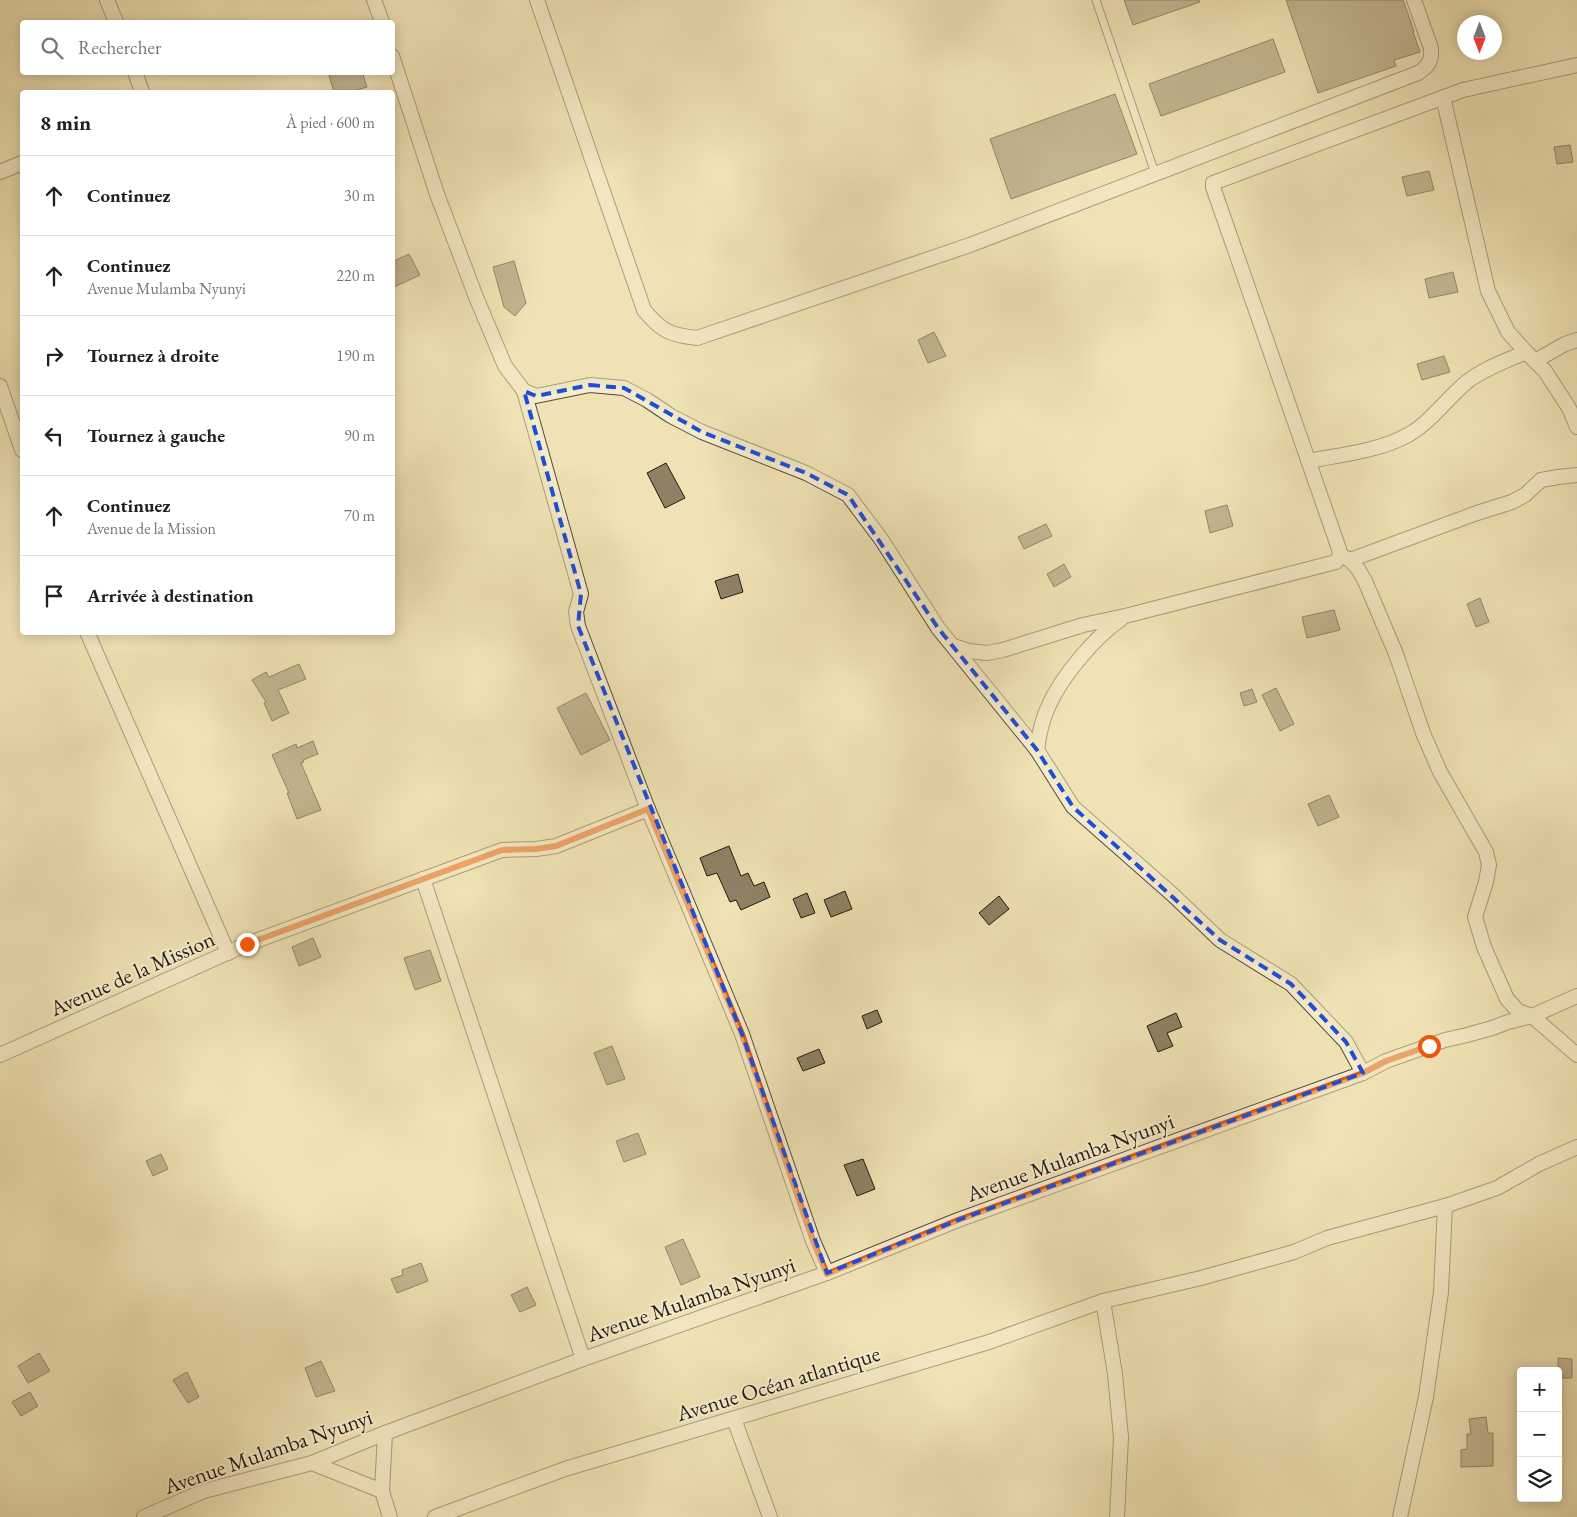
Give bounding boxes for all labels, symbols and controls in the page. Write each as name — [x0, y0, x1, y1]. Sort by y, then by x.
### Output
north arrow — [1457, 15, 1502, 60]
search box — [20, 20, 395, 75]
icon: search — [38, 34, 66, 62]
text: Rechercher — [78, 35, 161, 60]
text: 8 min — [40, 109, 91, 136]
text: À pied · 600 m — [286, 112, 375, 133]
icon: ahead — [40, 182, 68, 210]
text: Continuez — [87, 183, 171, 208]
text: 30 m — [344, 185, 375, 206]
text: Continuez — [87, 253, 171, 278]
icon: ahead — [40, 262, 68, 290]
text: 220 m — [336, 265, 375, 286]
text: Avenue Mulamba Nyunyi — [87, 278, 246, 299]
icon: right — [40, 342, 68, 370]
text: Tournez à droite — [87, 343, 219, 368]
text: 190 m — [336, 345, 375, 366]
icon: left — [40, 422, 68, 450]
text: Tournez à gauche — [87, 423, 225, 448]
text: 90 m — [344, 425, 375, 446]
text: Continuez — [87, 493, 171, 518]
icon: ahead — [40, 502, 68, 530]
text: 70 m — [344, 505, 375, 526]
text: Avenue de la Mission — [87, 518, 216, 539]
icon: arrive — [40, 582, 68, 610]
text: Arrivée à destination — [87, 583, 254, 608]
street label: Avenue de la Mission — [44, 924, 219, 1023]
route end — [236, 933, 259, 956]
route start — [1418, 1035, 1441, 1058]
street label: Avenue Mulamba Nyunyi — [962, 1106, 1178, 1209]
street label: Avenue Mulamba Nyunyi — [582, 1250, 799, 1349]
street label: Avenue Océan atlantique — [672, 1339, 884, 1429]
map controls — [1517, 1367, 1562, 1502]
button: + — [1517, 1367, 1562, 1412]
street label: Avenue Mulamba Nyunyi — [159, 1402, 376, 1501]
button: − — [1517, 1412, 1562, 1457]
button: layers — [1517, 1457, 1562, 1502]

